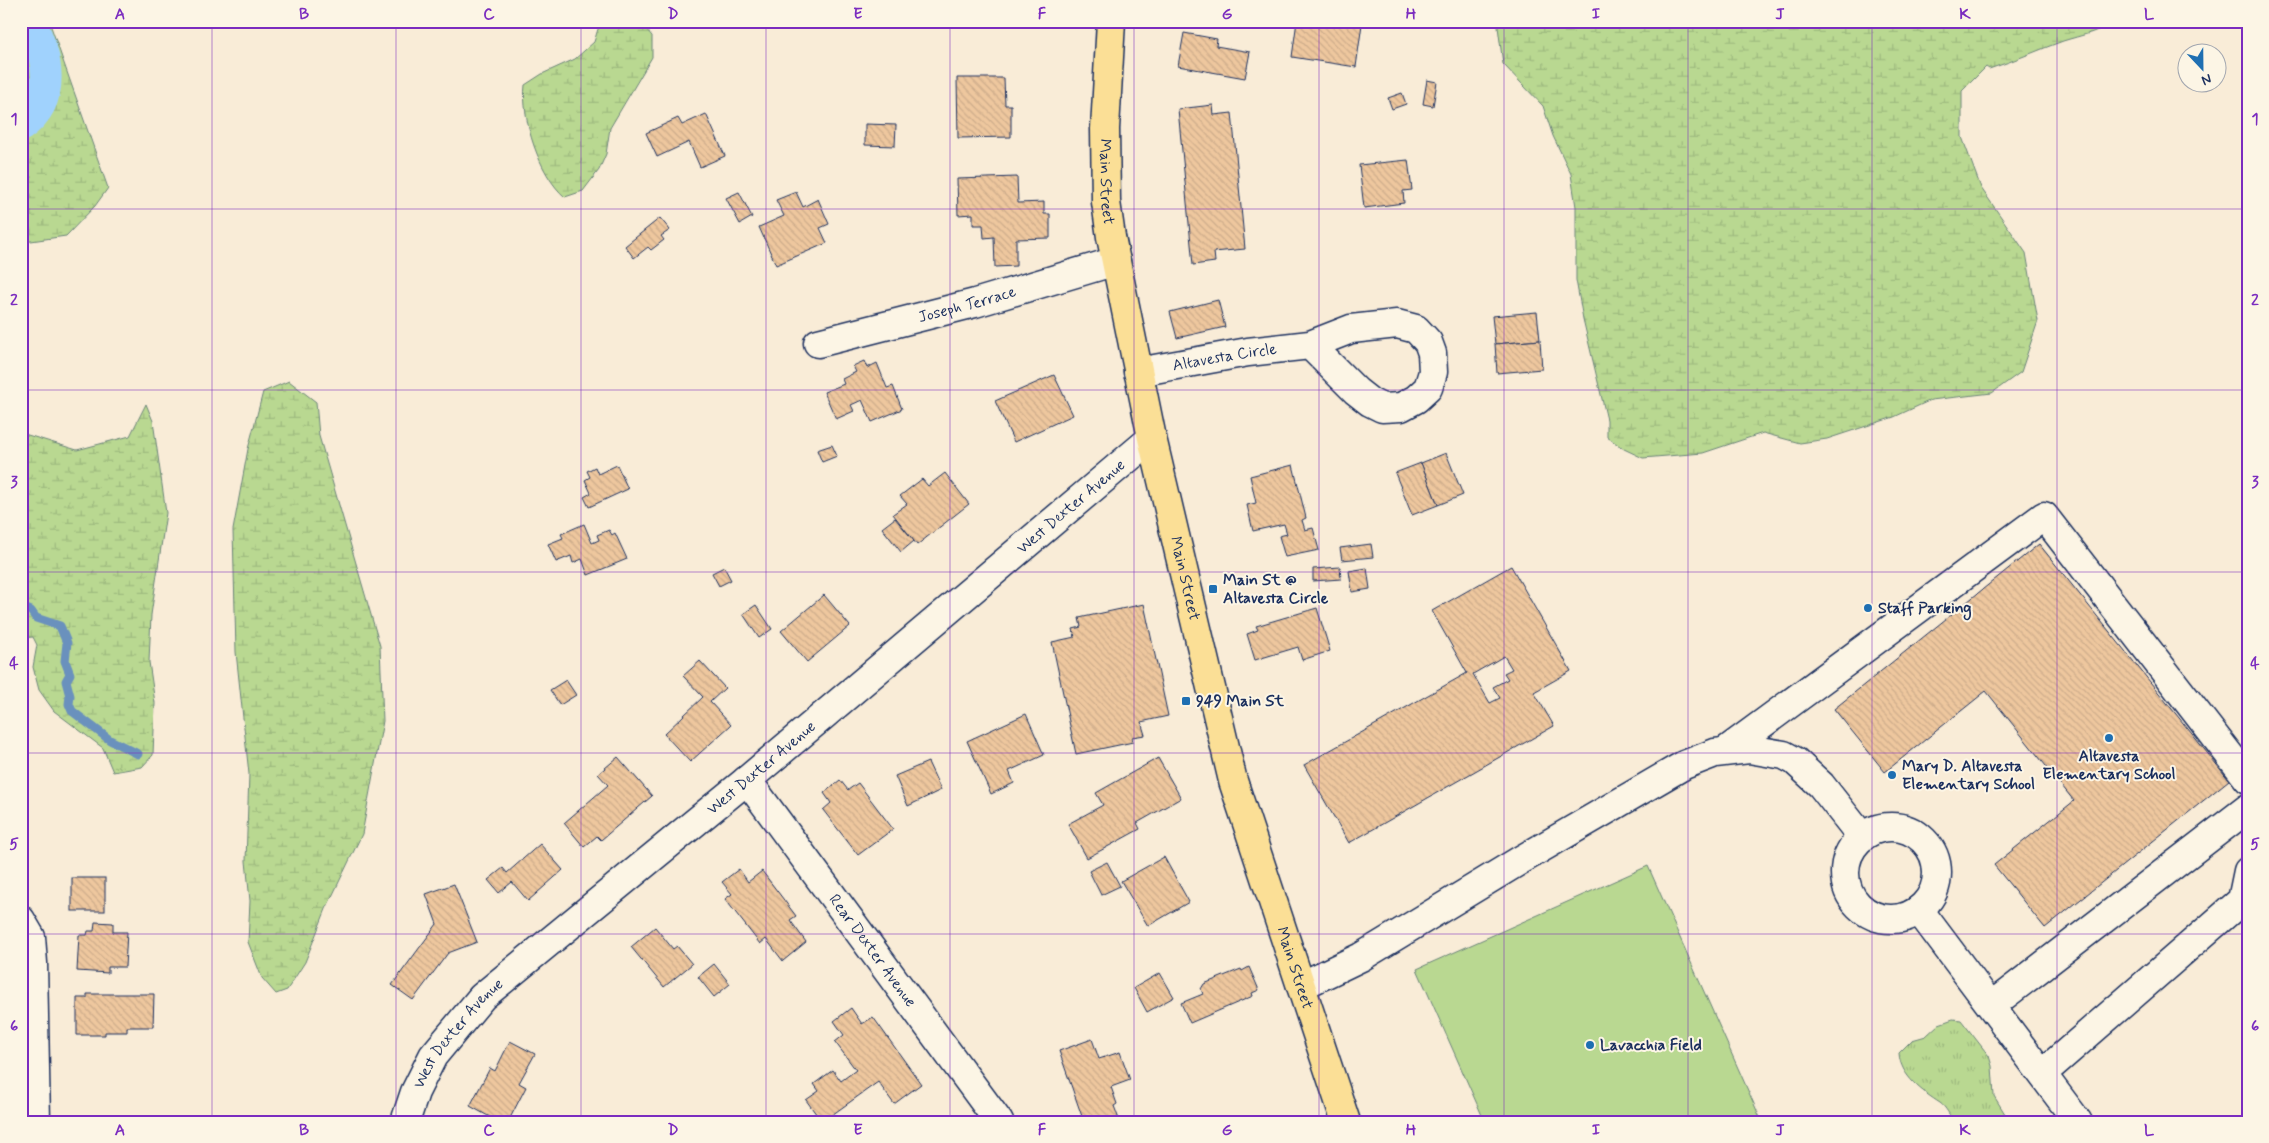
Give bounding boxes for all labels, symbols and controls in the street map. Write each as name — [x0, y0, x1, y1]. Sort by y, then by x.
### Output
text: A — [115, 4, 125, 25]
text: B — [299, 4, 309, 25]
text: C — [483, 4, 495, 25]
text: D — [667, 4, 679, 25]
text: E — [853, 4, 863, 25]
text: F — [1038, 4, 1047, 25]
text: G — [1222, 4, 1233, 25]
text: H — [1406, 4, 1417, 25]
text: I — [1592, 4, 1601, 25]
text: J — [1775, 4, 1785, 25]
text: K — [1959, 4, 1971, 25]
text: L — [2144, 4, 2155, 25]
north arrow — [2176, 42, 2226, 92]
text: N — [2199, 69, 2214, 89]
text: 1 — [10, 109, 18, 130]
text: 1 — [2251, 109, 2259, 130]
street label: Main Street — [1095, 139, 1120, 227]
street label: Joseph Terrace — [916, 281, 1019, 328]
text: 2 — [10, 290, 18, 311]
text: 2 — [2251, 290, 2259, 311]
street label: Altavesta Circle — [1171, 338, 1278, 376]
street label: West Dexter Avenue — [1012, 455, 1130, 558]
text: 3 — [10, 472, 18, 493]
text: 3 — [2251, 472, 2259, 493]
street label: Main Street — [1165, 534, 1205, 623]
place label: Main St @ Altavesta Circle — [1223, 570, 1329, 609]
marker: Main St @ Altavesta Circle — [1207, 583, 1219, 595]
place label: Staff Parking — [1878, 598, 1972, 621]
marker: Staff Parking — [1862, 602, 1874, 614]
text: 4 — [9, 653, 19, 674]
text: 4 — [2250, 653, 2260, 674]
place label: 949 Main St — [1196, 691, 1285, 712]
marker: 949 Main St — [1180, 695, 1192, 707]
street label: West Dexter Avenue — [702, 716, 820, 819]
marker: Altavesta Elementary School — [2103, 732, 2115, 744]
place label: Altavesta Elementary School — [2043, 746, 2176, 785]
place label: Mary D. Altavesta Elementary School — [1902, 756, 2035, 795]
marker: Mary D. Altavesta Elementary School — [1886, 769, 1898, 781]
text: 5 — [9, 834, 19, 855]
text: 5 — [2250, 834, 2260, 855]
street label: Rear Dexter Avenue — [824, 890, 921, 1011]
street label: Main Street — [1271, 924, 1319, 1012]
street label: West Dexter Avenue — [408, 973, 508, 1092]
text: 6 — [10, 1016, 18, 1037]
text: 6 — [2251, 1016, 2259, 1037]
place label: Lavacchia Field — [1600, 1035, 1702, 1056]
marker: Lavacchia Field — [1584, 1039, 1596, 1051]
text: A — [115, 1120, 125, 1141]
text: B — [299, 1120, 309, 1141]
text: C — [483, 1120, 495, 1141]
text: D — [667, 1120, 679, 1141]
text: E — [853, 1120, 863, 1141]
text: F — [1038, 1120, 1047, 1141]
text: G — [1222, 1120, 1233, 1141]
text: H — [1406, 1120, 1417, 1141]
text: I — [1592, 1120, 1601, 1141]
text: J — [1775, 1120, 1785, 1141]
text: K — [1959, 1120, 1971, 1141]
text: L — [2144, 1120, 2155, 1141]

